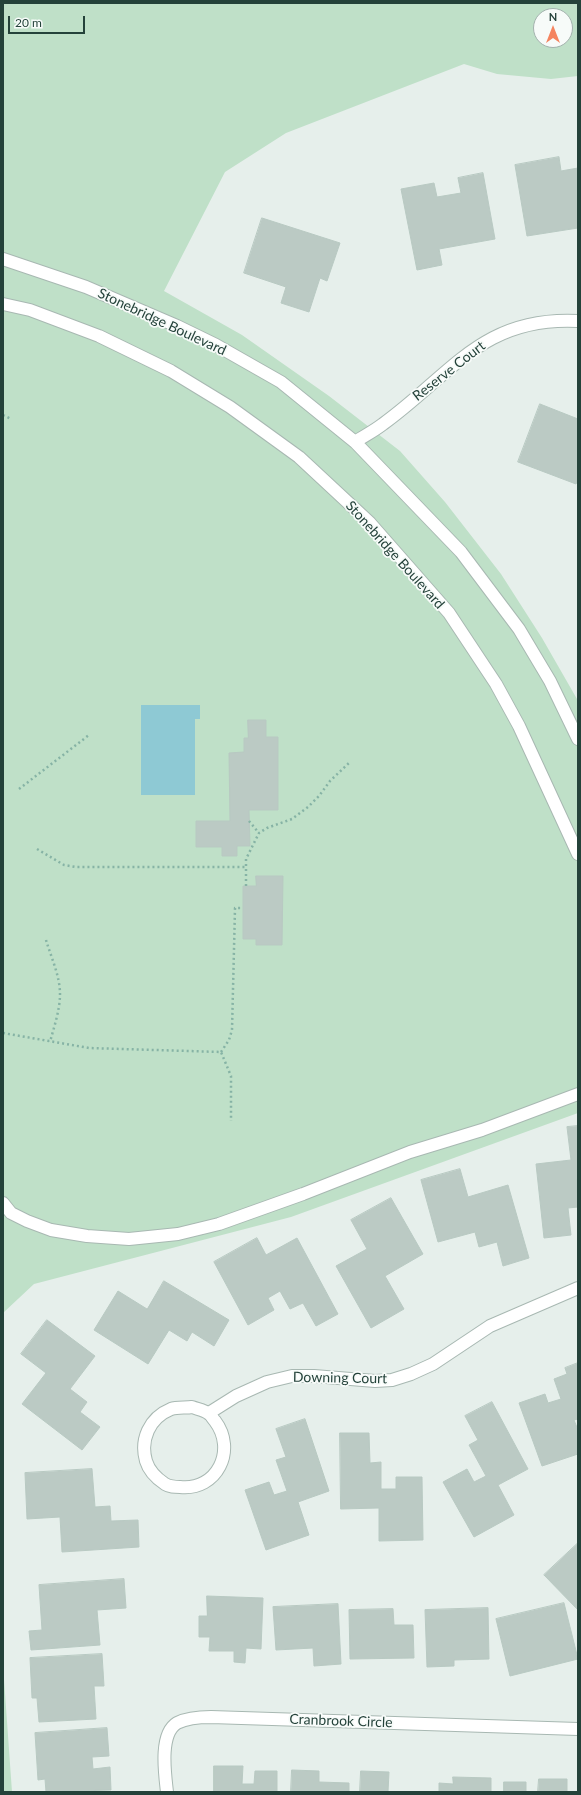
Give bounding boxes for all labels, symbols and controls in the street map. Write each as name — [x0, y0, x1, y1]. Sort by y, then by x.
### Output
scale bar — [10, 8, 87, 34]
north arrow — [533, 8, 573, 48]
text: N — [549, 10, 557, 23]
text: 20 m — [15, 15, 42, 30]
street label: Stonebridge Boulevard — [95, 285, 229, 359]
street label: Reserve Court — [409, 337, 489, 405]
street label: Stonebridge Boulevard — [342, 498, 448, 612]
street label: Downing Court — [293, 1369, 387, 1387]
street label: Cranbrook Circle — [289, 1711, 393, 1731]

